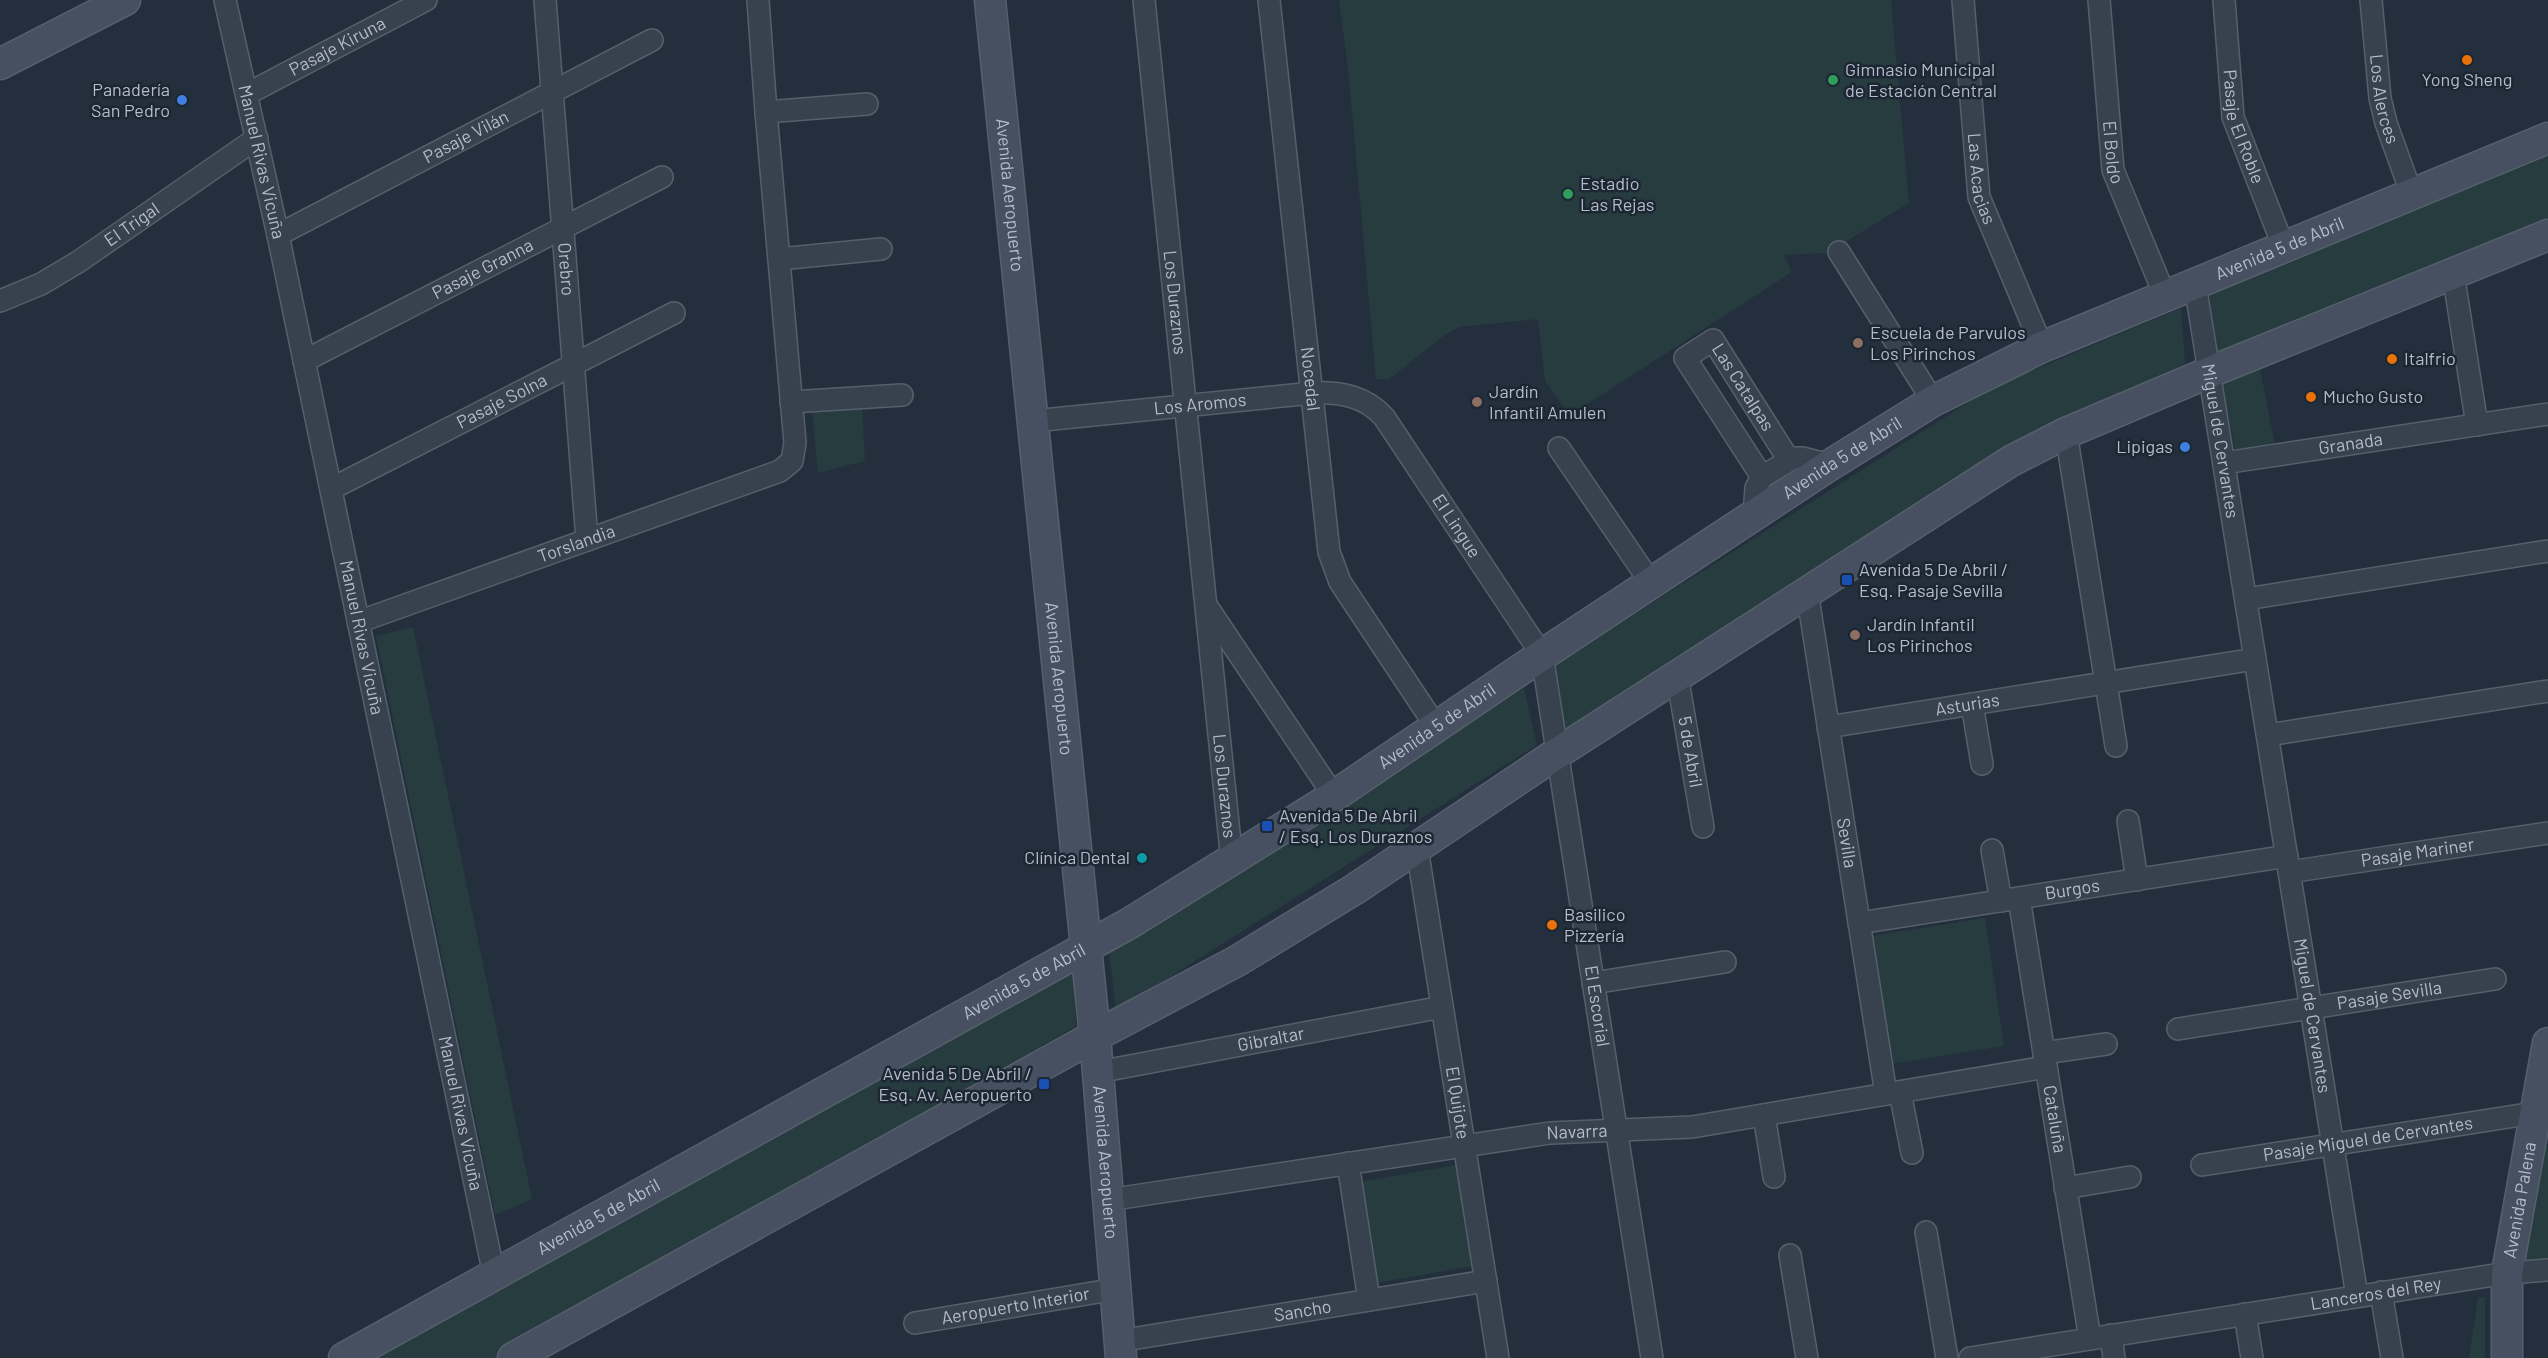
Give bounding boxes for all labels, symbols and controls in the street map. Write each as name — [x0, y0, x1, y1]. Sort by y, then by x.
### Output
street label: Pasaje Kiruna — [285, 11, 389, 80]
street label: Los Alerces — [2366, 53, 2405, 146]
marker: Yong Sheng — [2460, 53, 2474, 67]
place label: Gimnasio Municipal de Estación Central — [1845, 58, 1997, 101]
place label: Yong Sheng — [2422, 68, 2512, 90]
street label: Pasaje El Roble — [2219, 69, 2270, 187]
marker: Gimnasio Municipal de Estación Central — [1826, 73, 1840, 87]
place label: Panadería San Pedro — [91, 78, 170, 121]
street label: Manuel Rivas Vicuña — [234, 83, 291, 241]
marker: Panadería San Pedro — [175, 93, 189, 107]
street label: Pasaje Vilán — [419, 105, 512, 167]
street label: Avenida Aeropuerto — [992, 117, 1029, 273]
street label: El Boldo — [2099, 120, 2130, 187]
street label: Las Acacias — [1964, 132, 2001, 227]
place label: Estadio Las Rejas — [1580, 172, 1655, 215]
marker: Estadio Las Rejas — [1561, 187, 1575, 201]
street label: El Trigal — [100, 197, 163, 251]
street label: Avenida 5 de Abril — [2212, 212, 2347, 284]
street label: Pasaje Granna — [428, 233, 537, 303]
street label: Orebro — [554, 242, 580, 297]
street label: Los Duraznos — [1160, 249, 1192, 356]
place label: Escuela de Parvulos Los Pirinchos — [1870, 321, 2026, 364]
marker: Escuela de Parvulos Los Pirinchos — [1851, 336, 1865, 350]
street label: Las Catalpas — [1708, 339, 1780, 435]
street label: Nocedal — [1297, 346, 1326, 412]
place label: Italfrio — [2404, 347, 2456, 369]
marker: Italfrio — [2385, 352, 2399, 366]
street label: Miguel de Cervantes — [2198, 362, 2244, 520]
street label: Pasaje Solna — [452, 368, 550, 433]
place label: Jardín Infantil Amulen — [1489, 380, 1606, 423]
place label: Mucho Gusto — [2323, 385, 2423, 407]
street label: Los Aromos — [1153, 388, 1247, 419]
marker: Mucho Gusto — [2304, 390, 2318, 404]
marker: Jardín Infantil Amulen — [1470, 395, 1484, 409]
street label: Avenida 5 de Abril — [1778, 411, 1905, 503]
street label: Granada — [2317, 427, 2384, 459]
place label: Lipigas — [2116, 435, 2173, 457]
marker: Lipigas — [2178, 440, 2192, 454]
street label: El Lingue — [1428, 489, 1486, 562]
street label: Torslandia — [534, 519, 618, 567]
street label: Manuel Rivas Vicuña — [336, 558, 389, 717]
place label: Avenida 5 De Abril / Esq. Pasaje Sevilla — [1859, 558, 2008, 601]
marker: Avenida 5 De Abril / Esq. Pasaje Sevilla — [1840, 573, 1854, 587]
street label: Avenida Aeropuerto — [1041, 601, 1078, 756]
place label: Jardín Infantil Los Pirinchos — [1867, 613, 1975, 656]
marker: Jardín Infantil Los Pirinchos — [1848, 628, 1862, 642]
street label: Avenida 5 de Abril — [1373, 678, 1499, 773]
street label: Asturias — [1933, 688, 2001, 720]
street label: 5 de Abril — [1674, 714, 1708, 789]
street label: Los Duraznos — [1209, 733, 1241, 839]
place label: Avenida 5 De Abril / Esq. Los Duraznos — [1279, 804, 1432, 847]
street label: Sevilla — [1833, 816, 1862, 869]
marker: Avenida 5 De Abril / Esq. Los Duraznos — [1260, 819, 1274, 833]
street label: Pasaje Mariner — [2359, 832, 2476, 871]
place label: Clínica Dental — [1024, 846, 1130, 868]
marker: Clínica Dental — [1135, 851, 1149, 865]
street label: Burgos — [2043, 873, 2101, 904]
place label: Basilico Pizzería — [1564, 903, 1625, 946]
marker: Basilico Pizzería — [1545, 918, 1559, 932]
street label: Miguel de Cervantes — [2290, 937, 2336, 1095]
street label: Avenida 5 de Abril — [958, 938, 1089, 1024]
street label: El Escorial — [1581, 964, 1615, 1048]
street label: Pasaje Sevilla — [2335, 976, 2443, 1014]
street label: Gibraltar — [1235, 1021, 1306, 1055]
street label: Manuel Rivas Vicuña — [435, 1034, 488, 1192]
place label: Avenida 5 De Abril / Esq. Av. Aeropuerto — [878, 1062, 1032, 1105]
street label: El Quijote — [1442, 1065, 1475, 1141]
marker: Avenida 5 De Abril / Esq. Av. Aeropuerto — [1037, 1077, 1051, 1091]
street label: Cataluña — [2039, 1083, 2072, 1155]
street label: Avenida Aeropuerto — [1089, 1085, 1123, 1240]
street label: Pasaje Miguel de Cervantes — [2262, 1111, 2474, 1165]
street label: Navarra — [1546, 1119, 1608, 1143]
street label: Avenida Palena — [2498, 1140, 2540, 1260]
street label: Avenida 5 de Abril — [533, 1173, 663, 1259]
street label: Lanceros del Rey — [2309, 1272, 2443, 1314]
street label: Aeropuerto Interior — [940, 1282, 1092, 1328]
street label: Sancho — [1272, 1294, 1333, 1326]

